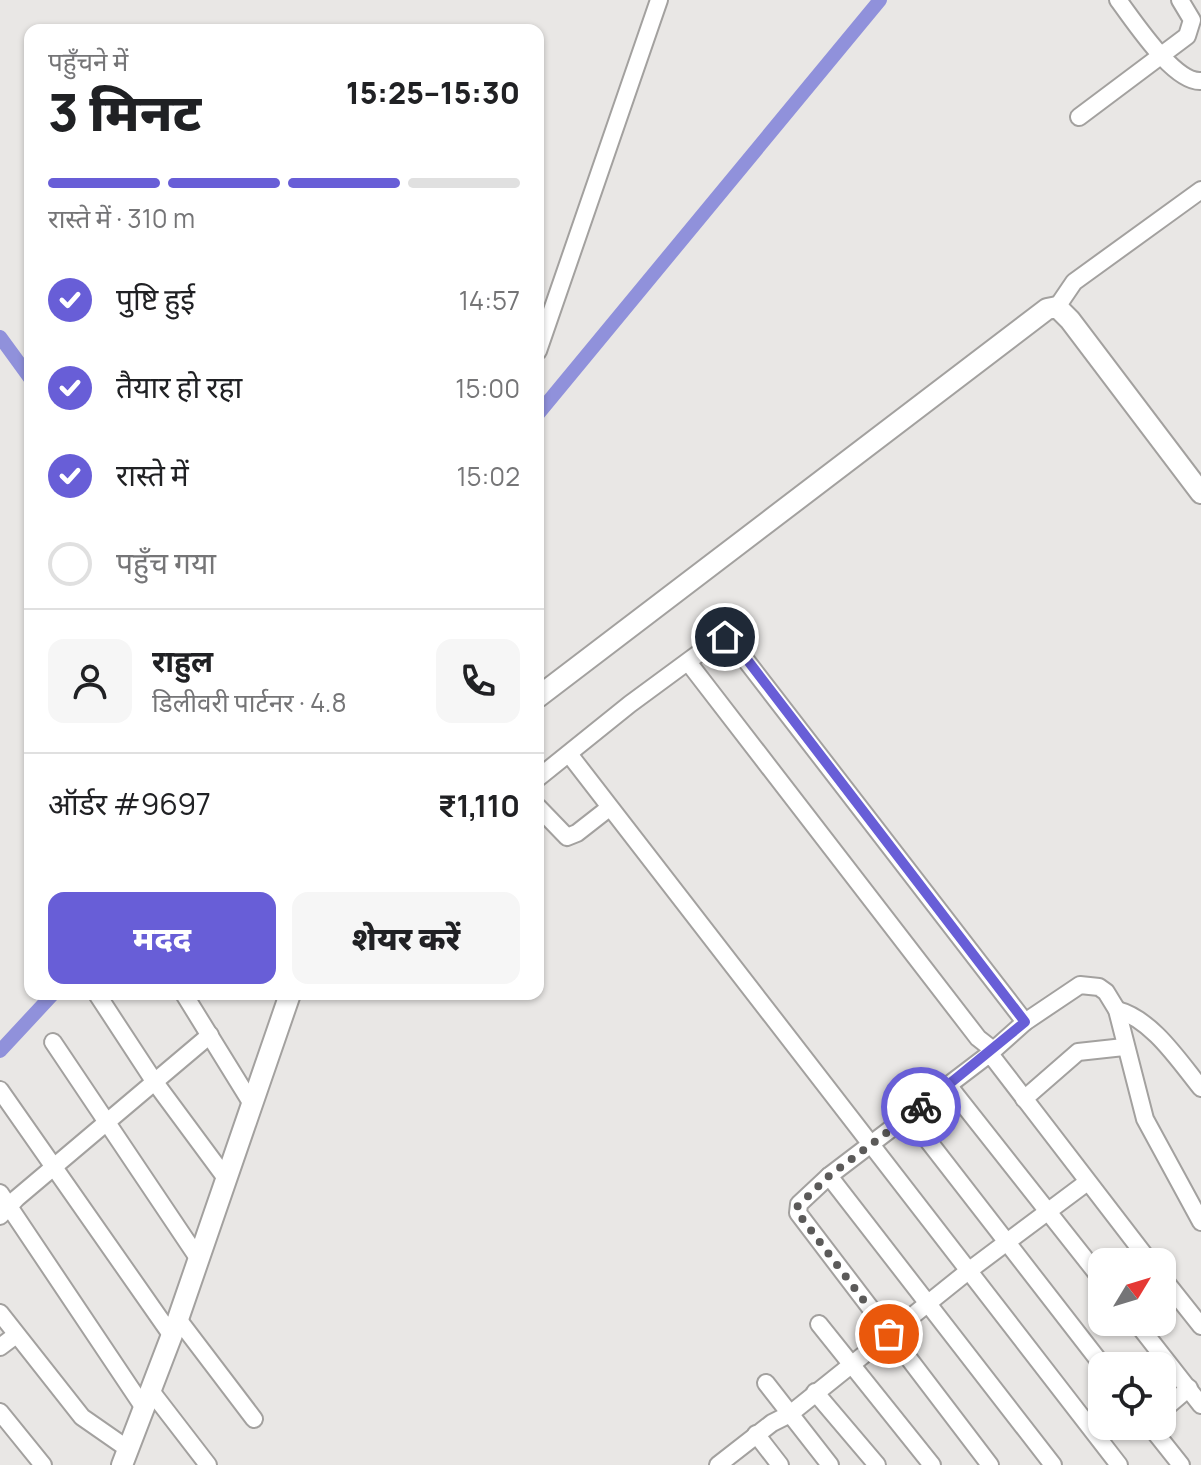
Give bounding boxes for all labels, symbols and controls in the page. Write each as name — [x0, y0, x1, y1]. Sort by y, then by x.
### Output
text: पहुँचने में — [48, 43, 128, 79]
text: 15:25–15:30 — [346, 72, 520, 113]
text: 3 मिनट — [48, 76, 201, 147]
text: रास्ते में · 310 m — [48, 200, 195, 236]
icon: check — [48, 278, 92, 322]
text: पुष्टि हुई — [116, 278, 195, 319]
text: 14:57 — [459, 282, 520, 318]
icon: check — [48, 366, 92, 410]
text: तैयार हो रहा — [116, 366, 242, 407]
text: 15:00 — [455, 370, 520, 406]
icon: check — [48, 454, 92, 498]
text: रास्ते में — [116, 454, 189, 495]
text: 15:02 — [456, 458, 520, 494]
text: पहुँच गया — [116, 542, 216, 583]
pin — [691, 603, 759, 671]
icon: home — [703, 615, 747, 659]
button: person — [48, 639, 132, 723]
button: phone — [436, 639, 520, 723]
text: राहुल — [152, 640, 213, 681]
text: डिलीवरी पार्टनर · 4.8 — [152, 684, 346, 720]
text: ऑर्डर #9697 — [48, 783, 211, 824]
text: ₹1,110 — [438, 785, 520, 826]
button: मदद — [48, 892, 276, 984]
button: शेयर करें — [292, 892, 520, 984]
courier — [881, 1067, 961, 1147]
icon: bike — [899, 1085, 943, 1129]
north arrow — [1088, 1248, 1176, 1336]
map controls — [1088, 1248, 1176, 1440]
pin — [855, 1300, 923, 1368]
icon: bag — [867, 1312, 911, 1356]
button: locate — [1088, 1352, 1176, 1440]

